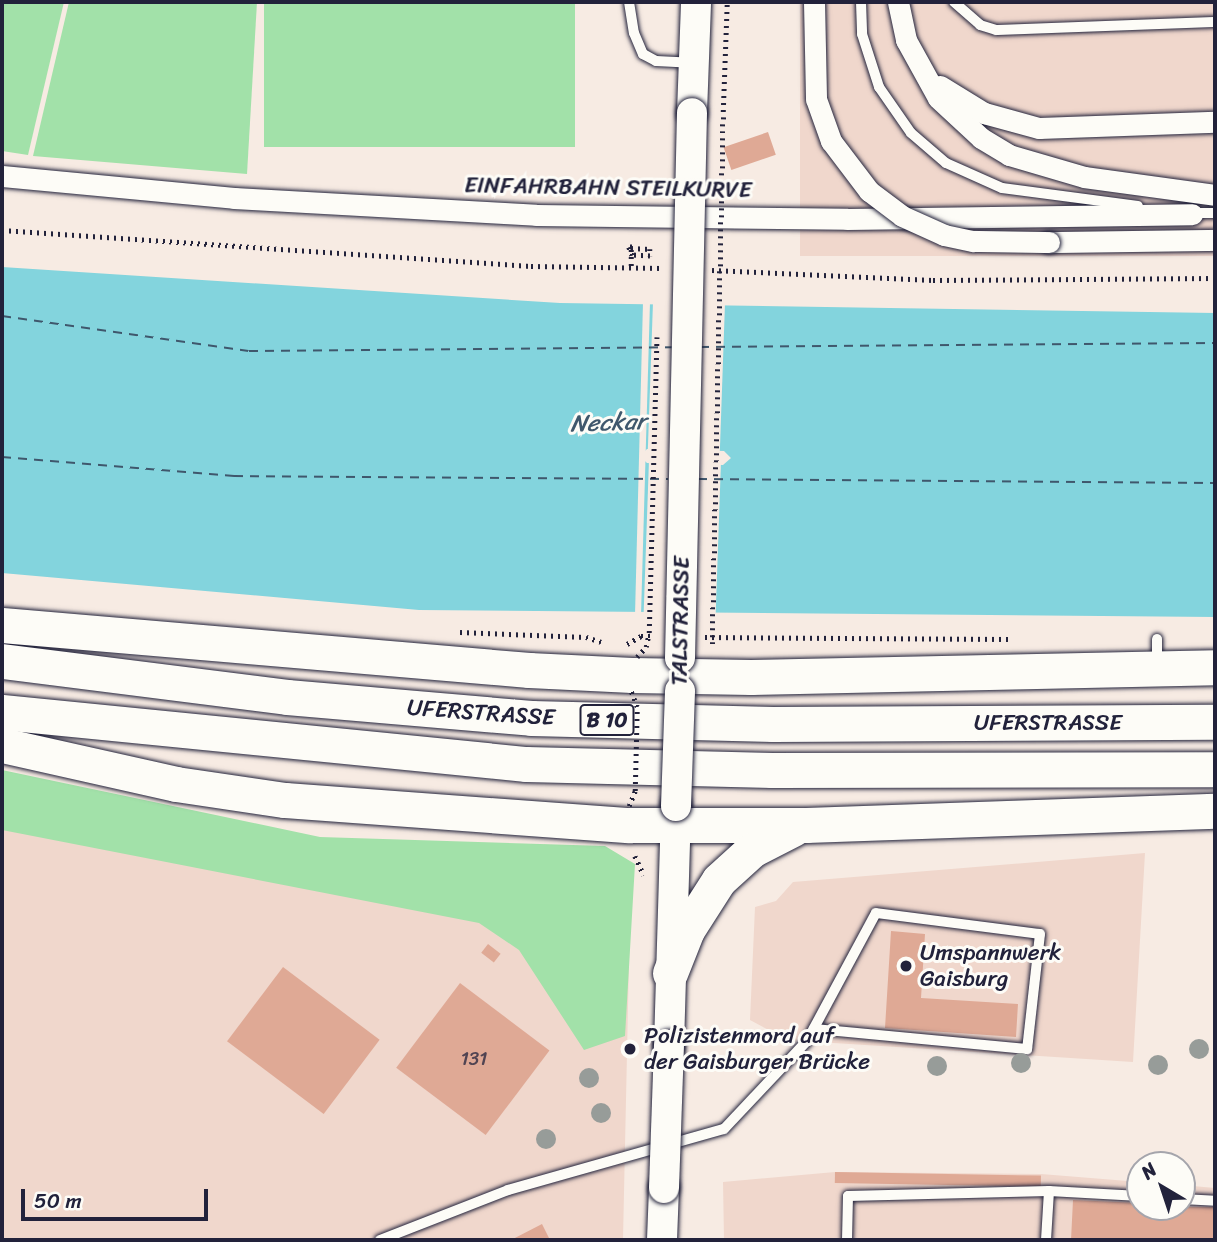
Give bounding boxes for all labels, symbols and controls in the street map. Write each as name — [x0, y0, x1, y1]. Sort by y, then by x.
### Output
street label: EINFAHRBAHN STEILKURVE — [464, 172, 752, 204]
water label: Neckar — [570, 407, 646, 439]
street label: TALSTRASSE — [666, 556, 696, 686]
street label: UFERSTRASSE — [406, 694, 556, 732]
road number: B 10 — [579, 702, 635, 738]
street label: UFERSTRASSE — [974, 709, 1122, 737]
place label: Umspannwerk Gaisburg — [920, 939, 1061, 993]
marker: Umspannwerk Gaisburg — [898, 958, 914, 974]
place label: Polizistenmord auf der Gaisburger Brücke — [644, 1022, 871, 1076]
marker: Polizistenmord auf der Gaisburger Brücke — [622, 1041, 638, 1057]
house number: 131 — [461, 1048, 487, 1070]
north arrow — [1126, 1151, 1196, 1221]
text: N — [1133, 1154, 1164, 1188]
scale bar — [24, 1176, 212, 1220]
text: 50 m — [34, 1182, 82, 1220]

